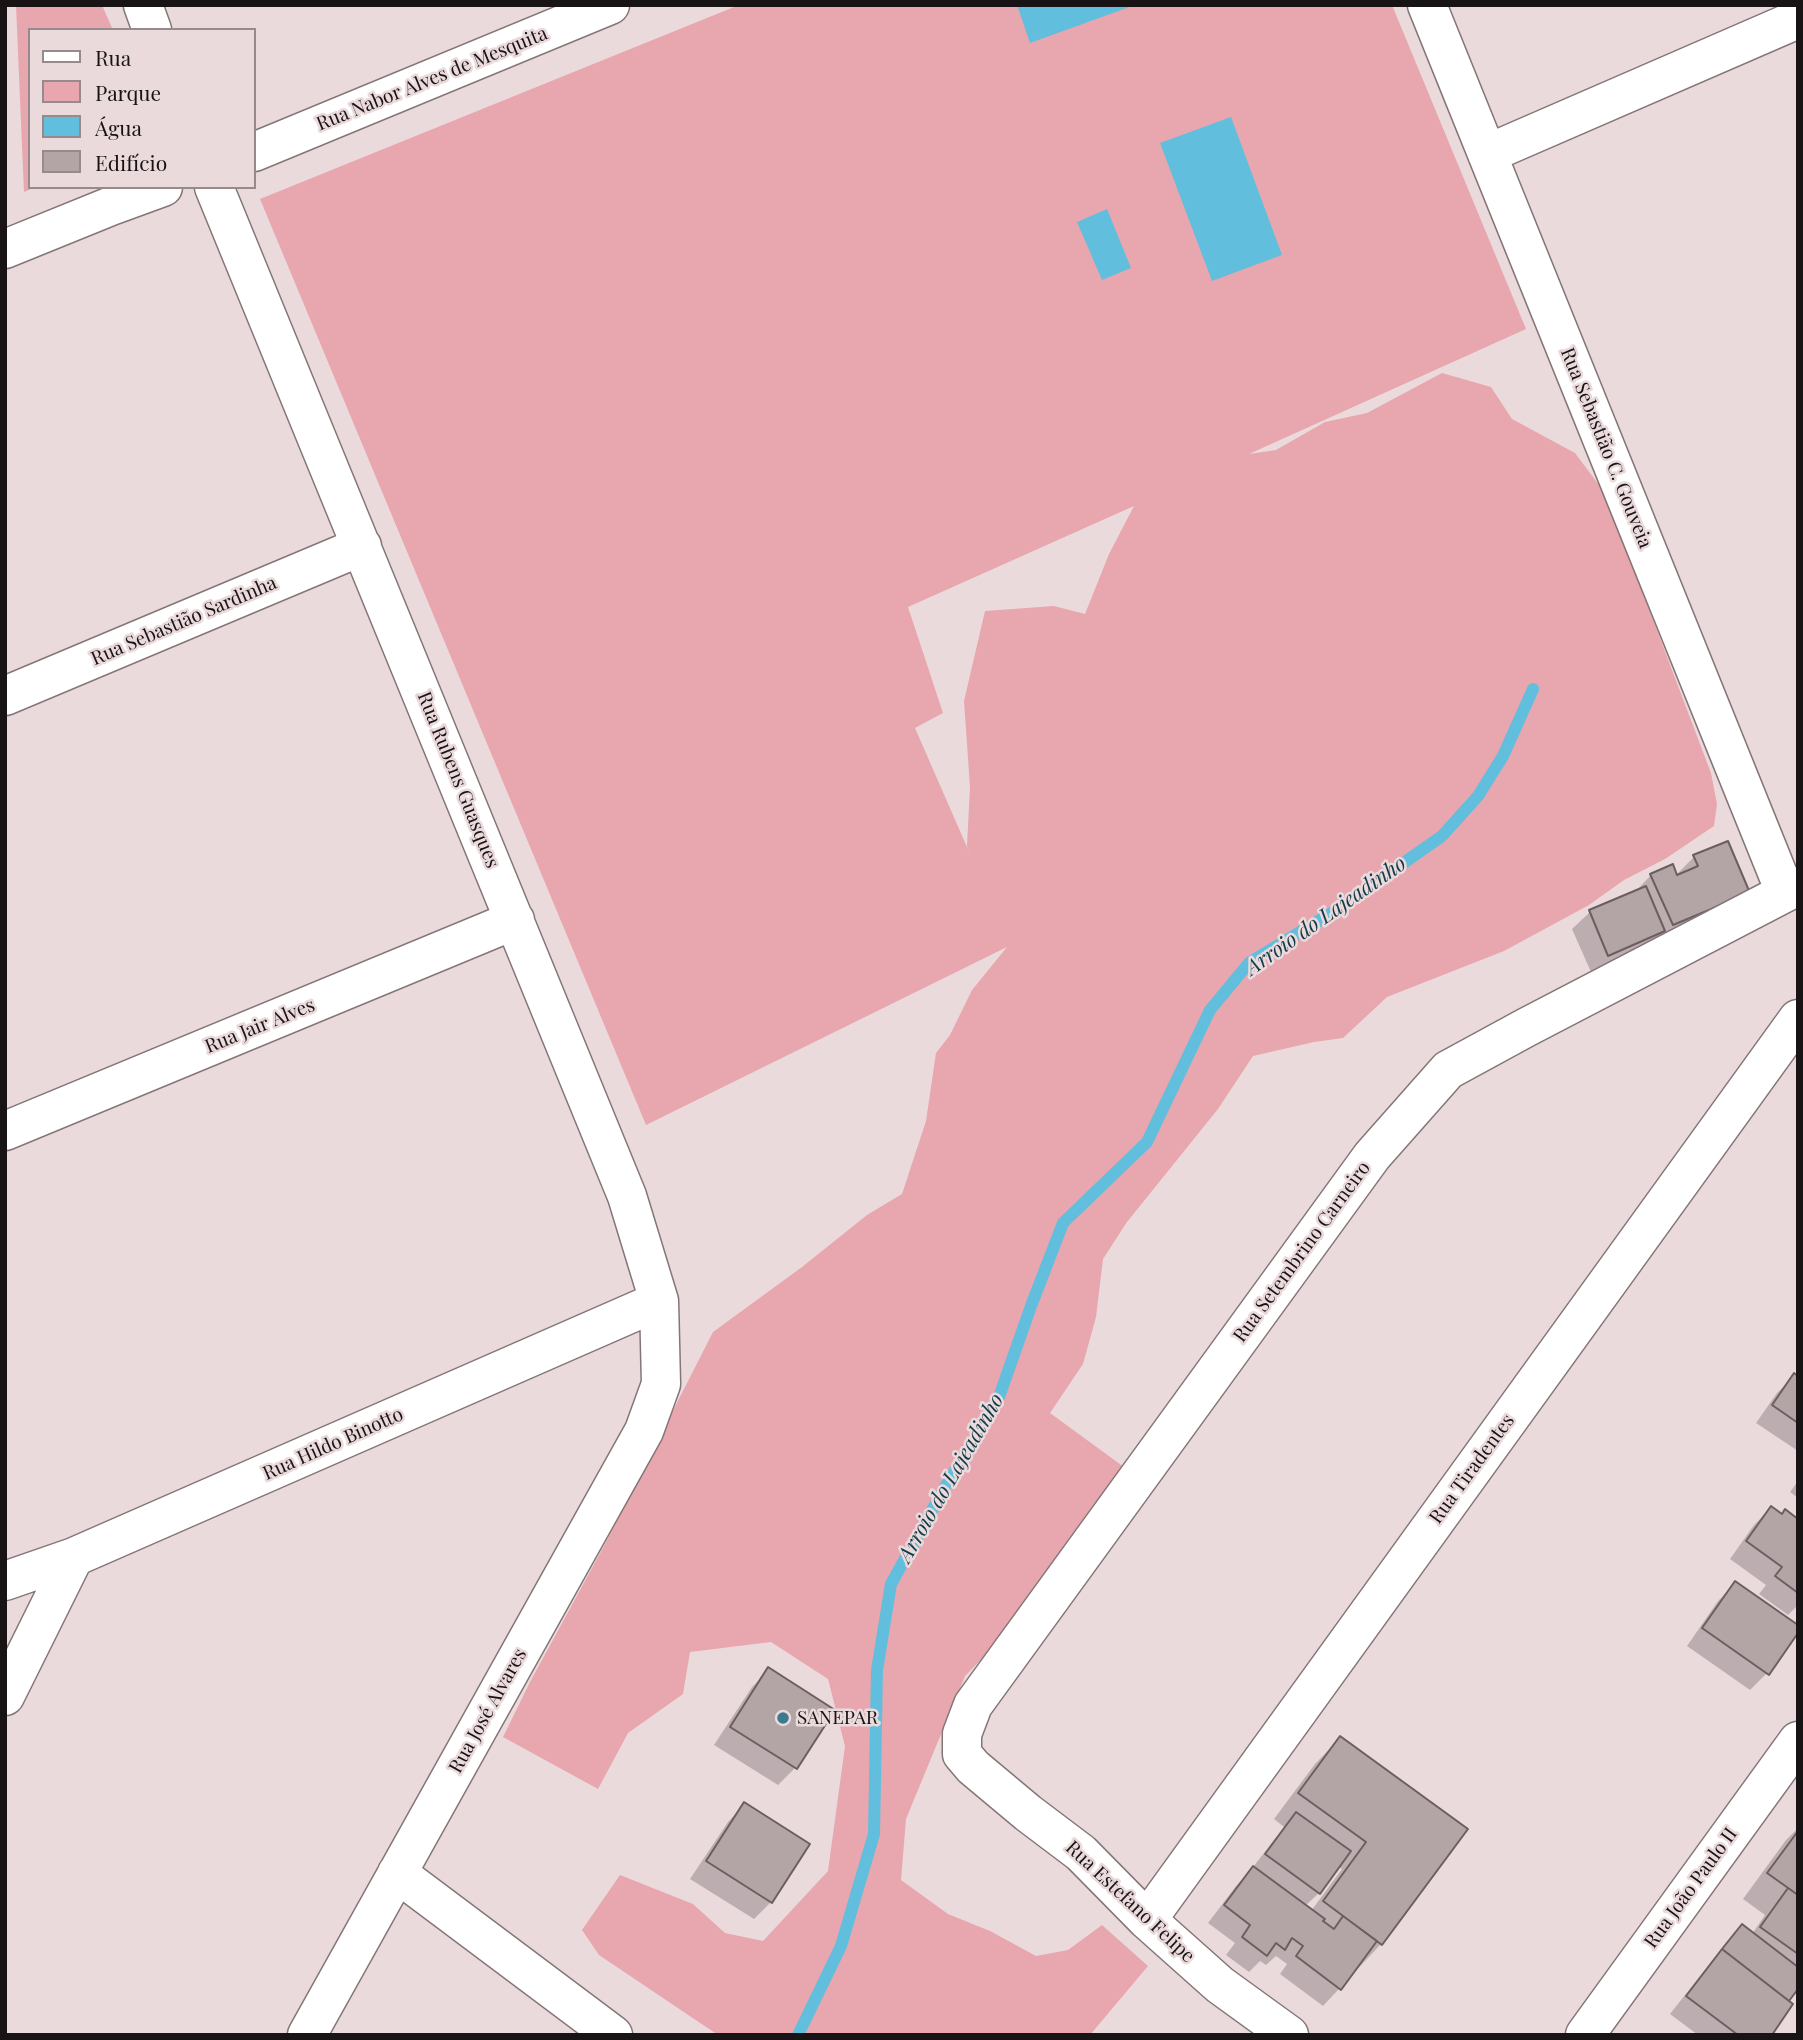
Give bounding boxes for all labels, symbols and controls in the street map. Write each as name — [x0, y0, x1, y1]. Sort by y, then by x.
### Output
street label: Rua Nabor Alves de Mesquita — [313, 22, 551, 136]
legend — [28, 28, 256, 189]
text: Rua — [95, 43, 131, 71]
text: Parque — [95, 78, 161, 106]
text: Água — [95, 113, 142, 141]
text: Edifício — [95, 148, 167, 176]
street label: Rua Sebastião C. Gouveia — [1555, 344, 1657, 552]
street label: Rua Sebastião Sardinha — [88, 572, 280, 670]
street label: Rua Rubens Guasques — [412, 689, 504, 871]
water label: Arroio do Lajeadinho — [1241, 851, 1411, 981]
street label: Rua Jair Alves — [202, 994, 318, 1058]
street label: Rua Setembrino Carneiro — [1229, 1157, 1375, 1347]
water label: Arroio do Lajeadinho — [893, 1389, 1009, 1567]
street label: Rua Hildo Binotto — [259, 1403, 407, 1485]
street label: Rua Tiradentes — [1425, 1410, 1519, 1528]
street label: Rua José Alvares — [444, 1645, 532, 1777]
place label: SANEPAR — [797, 1707, 878, 1729]
marker: SANEPAR — [775, 1710, 791, 1726]
street label: Rua João Paulo II — [1640, 1823, 1742, 1953]
street label: Rua Estefano Felipe — [1061, 1836, 1199, 1968]

